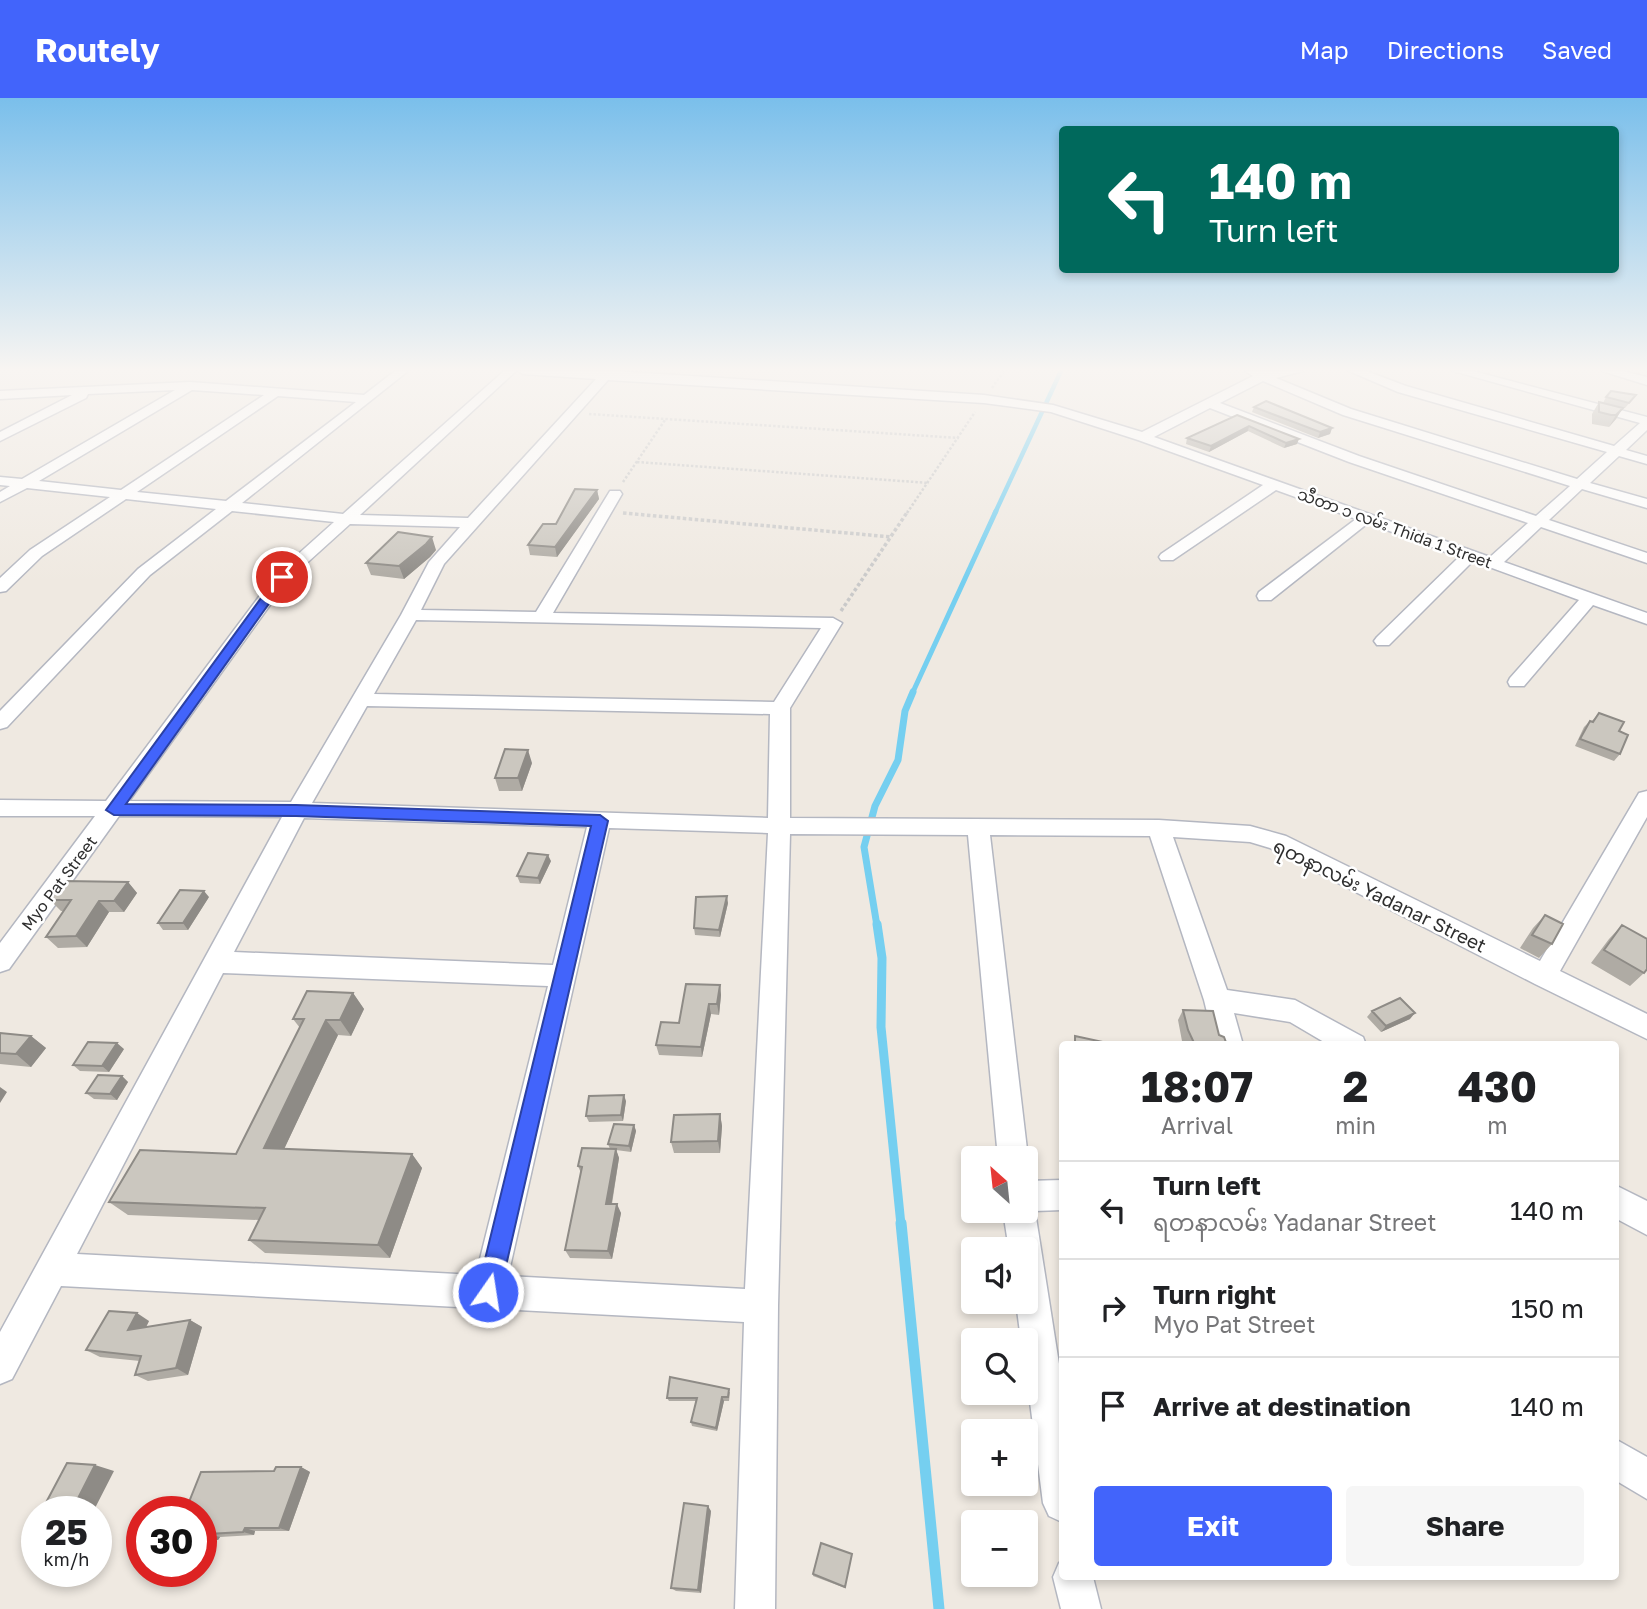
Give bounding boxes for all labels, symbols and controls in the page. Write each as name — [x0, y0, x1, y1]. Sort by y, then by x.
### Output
text: Routely — [35, 30, 160, 69]
text: Map — [1300, 35, 1349, 64]
text: Directions — [1387, 35, 1504, 64]
text: Saved — [1542, 35, 1612, 64]
text: 140 m — [1209, 151, 1352, 210]
icon: left — [1094, 154, 1185, 245]
text: Turn left — [1209, 211, 1338, 249]
street label: သီတာ ၁ လမ်း Thida 1 Street — [1295, 482, 1495, 573]
pin — [252, 547, 312, 607]
icon: arrive — [263, 558, 301, 596]
street label: Myo Pat Street — [17, 832, 101, 934]
street label: ရတနာလမ်း Yadanar Street — [1268, 832, 1491, 961]
text: 18:07 — [1141, 1061, 1253, 1111]
text: 2 — [1343, 1061, 1368, 1111]
text: 430 — [1458, 1061, 1537, 1111]
text: Arrival — [1161, 1111, 1233, 1139]
text: min — [1335, 1111, 1376, 1139]
text: m — [1487, 1111, 1508, 1139]
north arrow — [961, 1146, 1038, 1223]
map controls — [961, 1146, 1038, 1587]
text: Turn left — [1153, 1170, 1261, 1201]
icon: left — [1094, 1191, 1132, 1229]
text: 140 m — [1510, 1195, 1584, 1226]
text: ရတနာလမ်း Yadanar Street — [1153, 1208, 1436, 1236]
button: sound — [961, 1237, 1038, 1314]
position arrow — [451, 1255, 525, 1329]
text: Turn right — [1153, 1279, 1276, 1310]
icon: right — [1094, 1289, 1132, 1327]
text: 150 m — [1511, 1293, 1584, 1324]
text: Myo Pat Street — [1153, 1310, 1315, 1338]
button: search — [961, 1328, 1038, 1405]
icon: arrive — [1094, 1387, 1132, 1425]
text: Arrive at destination — [1153, 1391, 1411, 1422]
text: 140 m — [1510, 1391, 1584, 1422]
button: + — [961, 1419, 1038, 1496]
button: Exit — [1094, 1486, 1332, 1566]
button: Share — [1346, 1486, 1584, 1566]
speed limit sign: 30 — [126, 1496, 217, 1587]
button: − — [961, 1510, 1038, 1587]
text: 25 — [45, 1511, 88, 1553]
text: km/h — [44, 1548, 89, 1570]

